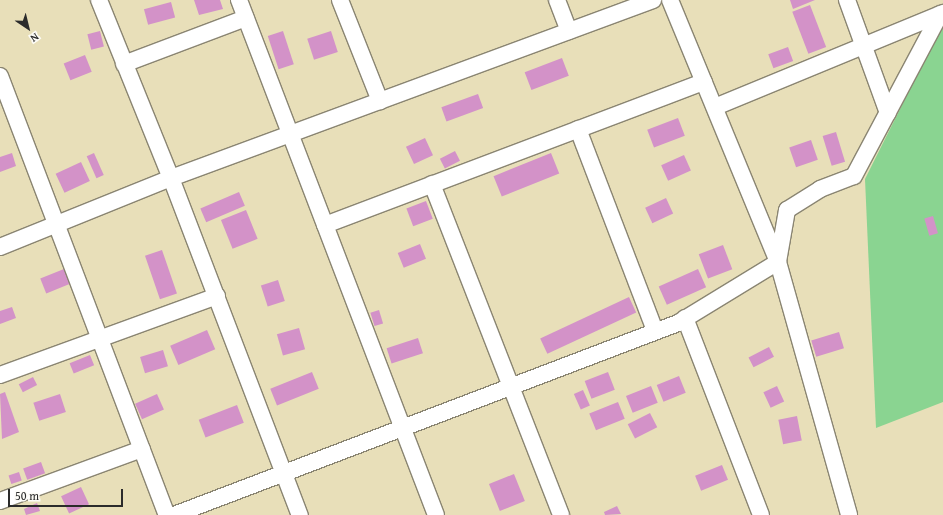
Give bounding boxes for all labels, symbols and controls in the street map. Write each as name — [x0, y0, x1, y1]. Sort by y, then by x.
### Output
north arrow — [8, 8, 48, 48]
text: N — [27, 29, 42, 46]
scale bar — [10, 481, 125, 507]
text: 50 m — [15, 487, 39, 504]

